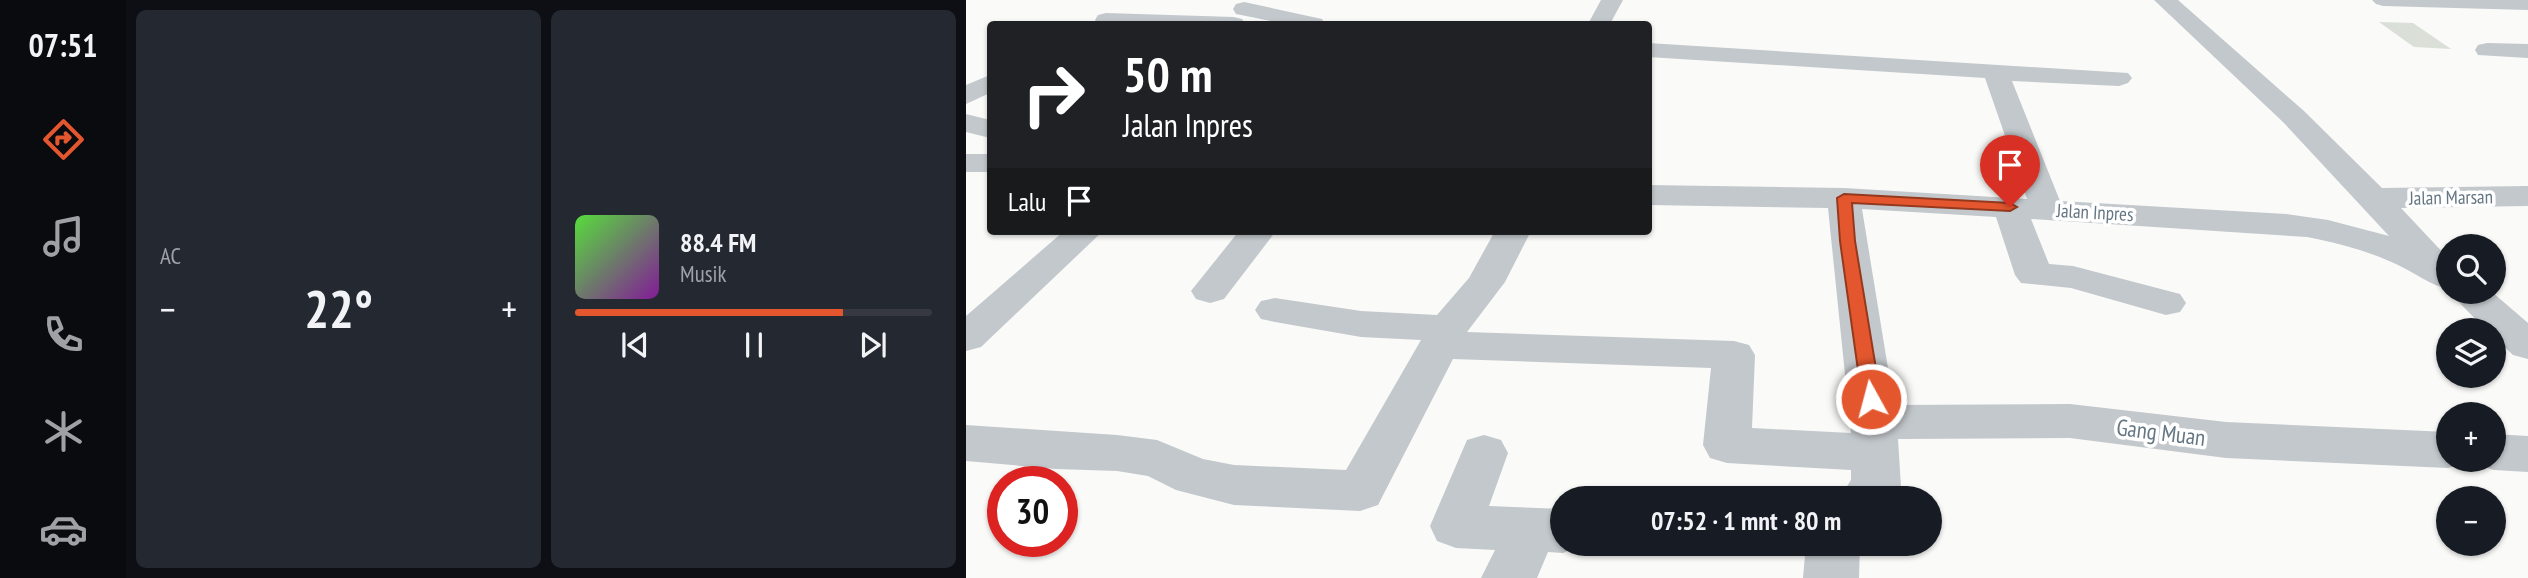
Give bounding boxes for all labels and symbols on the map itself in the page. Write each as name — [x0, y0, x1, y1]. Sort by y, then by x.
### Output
pin — [1980, 135, 2040, 207]
street label: Jalan Marsan — [2408, 184, 2493, 210]
street label: Jalan Inpres — [2055, 198, 2134, 226]
position arrow — [1834, 362, 1908, 436]
street label: Gang Muan — [2115, 412, 2207, 452]
speed limit sign: 30 — [987, 466, 1078, 557]

